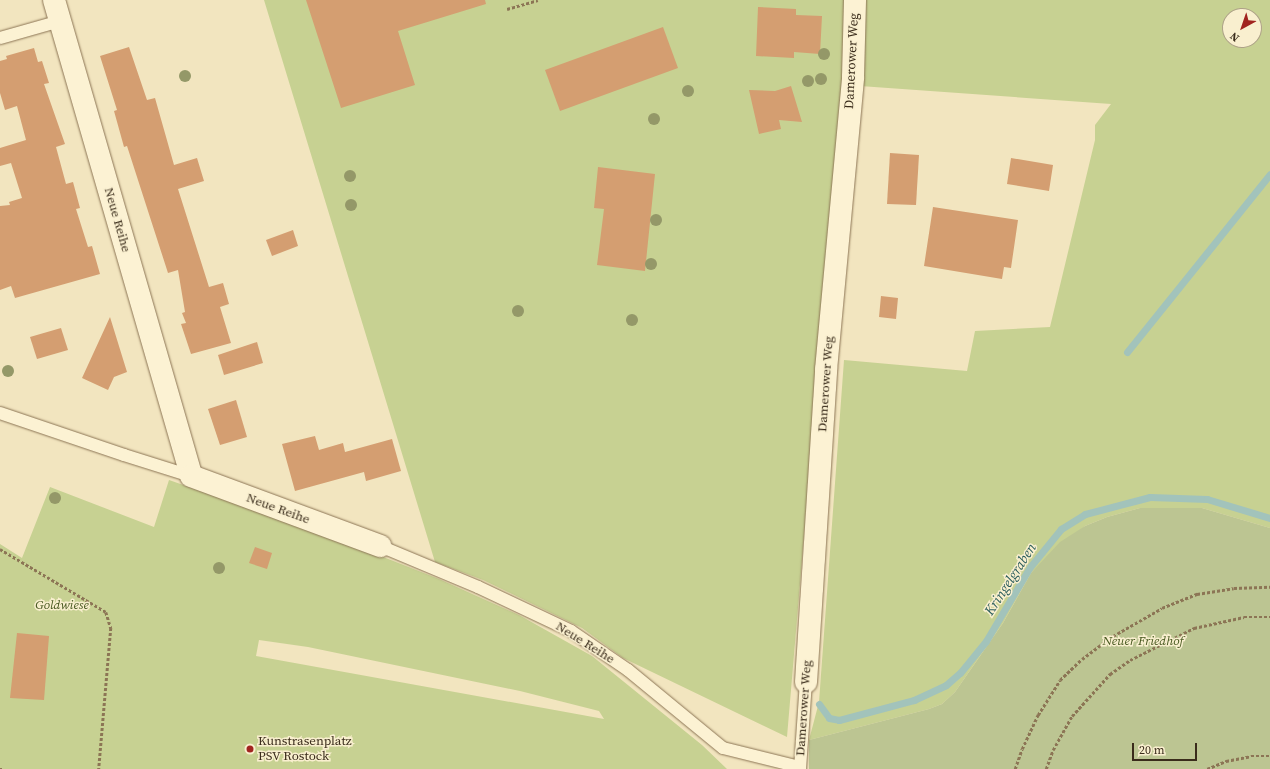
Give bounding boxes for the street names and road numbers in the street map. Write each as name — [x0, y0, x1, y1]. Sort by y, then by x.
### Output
street label: Damerower Weg — [842, 12, 862, 110]
street label: Neue Reihe — [100, 186, 134, 254]
street label: Damerower Weg — [815, 335, 837, 433]
street label: Neue Reihe — [244, 490, 312, 528]
street label: Neue Reihe — [553, 619, 617, 667]
street label: Damerower Weg — [793, 659, 815, 757]

